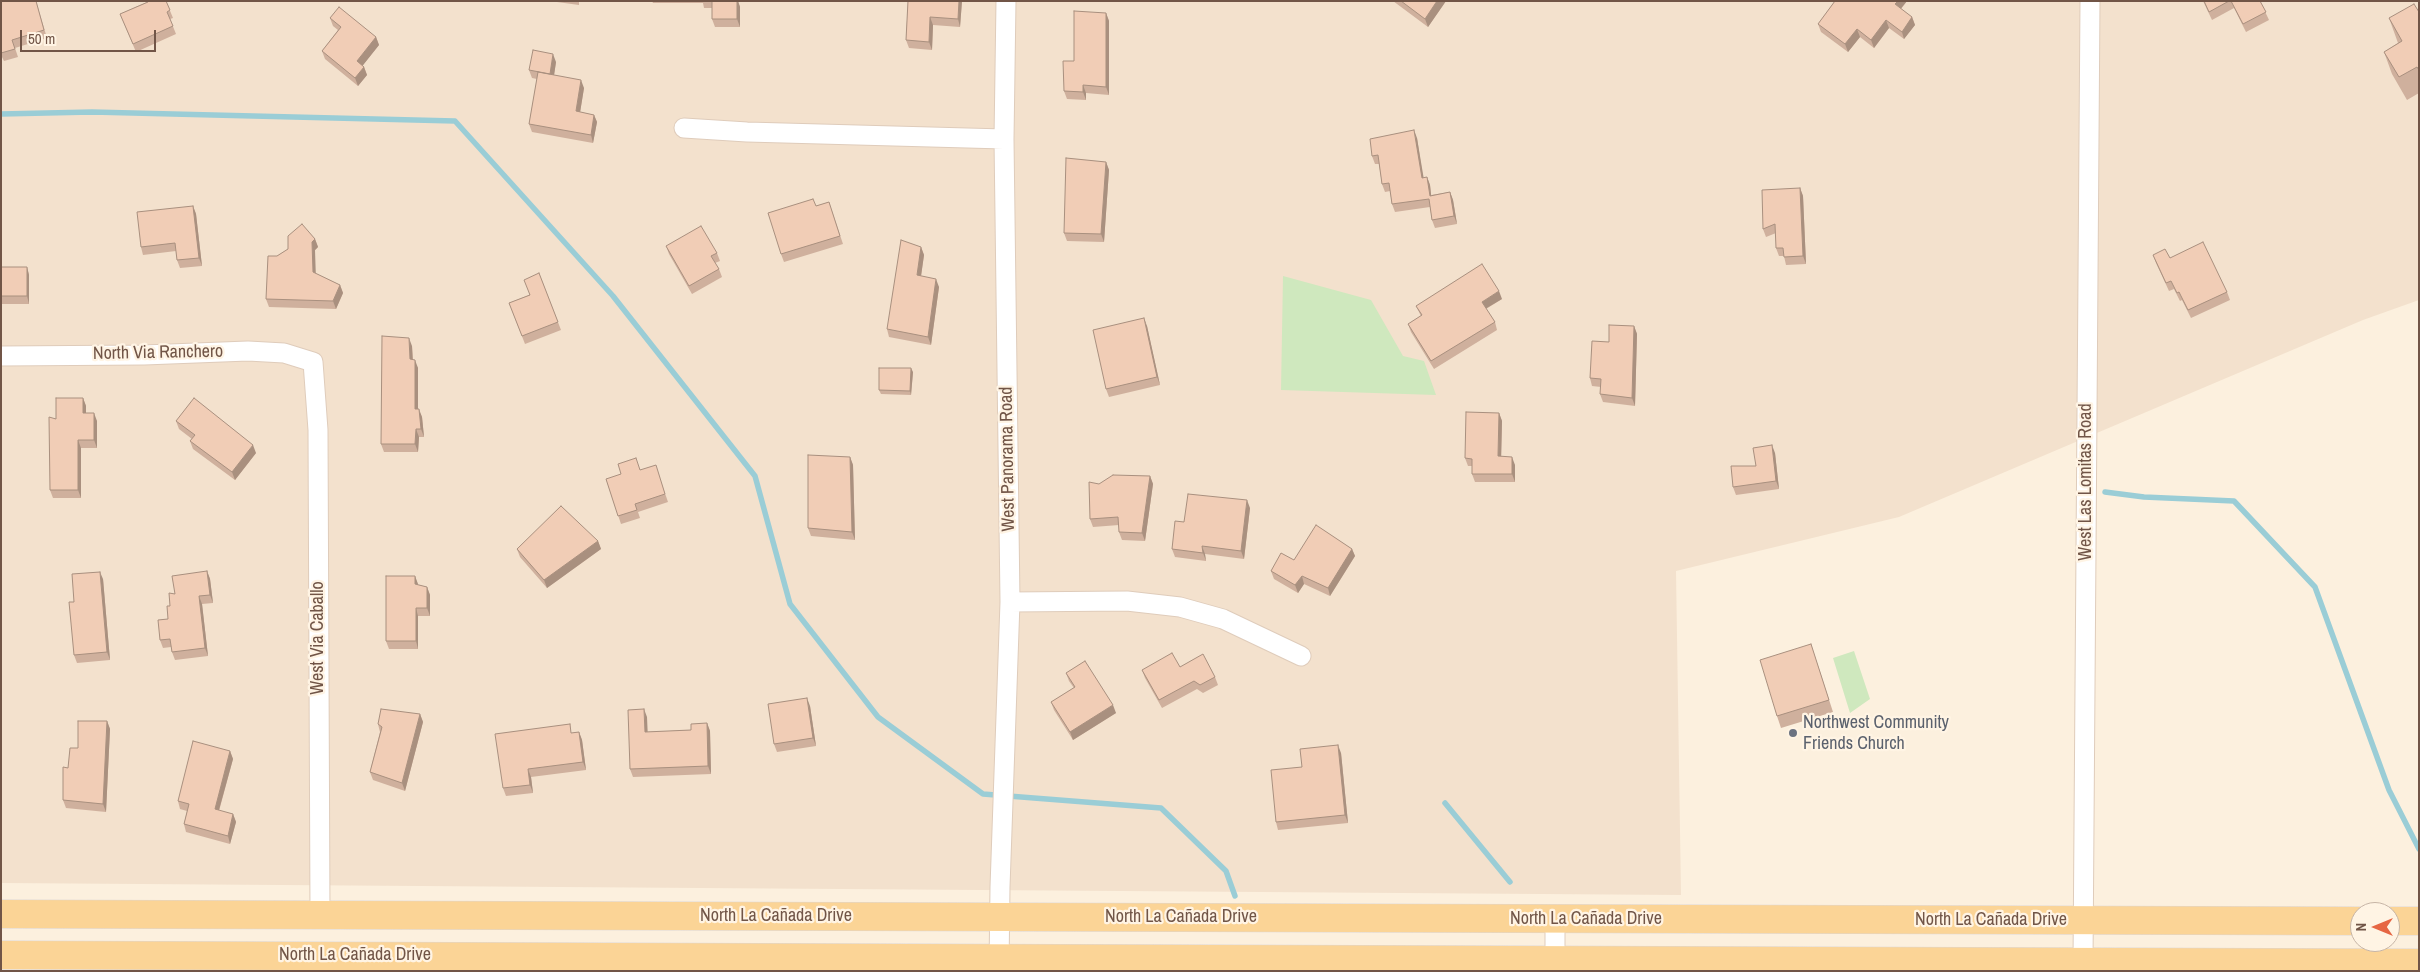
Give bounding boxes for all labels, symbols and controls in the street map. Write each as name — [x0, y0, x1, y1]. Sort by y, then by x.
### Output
scale bar — [22, 20, 159, 52]
text: 50 m — [28, 28, 55, 49]
street label: North Via Ranchero — [93, 341, 223, 365]
street label: West Panorama Road — [996, 386, 1020, 532]
street label: West Las Lomitas Road — [2075, 403, 2097, 561]
street label: West Via Caballo — [307, 581, 329, 695]
place label: Northwest Community Friends Church — [1803, 712, 1949, 754]
marker: Northwest Community Friends Church — [1787, 727, 1799, 739]
north arrow — [2350, 902, 2400, 952]
street label: North La Cañada Drive — [700, 905, 852, 927]
street label: North La Cañada Drive — [1105, 906, 1257, 928]
street label: North La Cañada Drive — [1510, 908, 1662, 930]
street label: North La Cañada Drive — [1915, 909, 2067, 931]
text: N — [2352, 923, 2370, 931]
street label: North La Cañada Drive — [279, 944, 431, 966]

